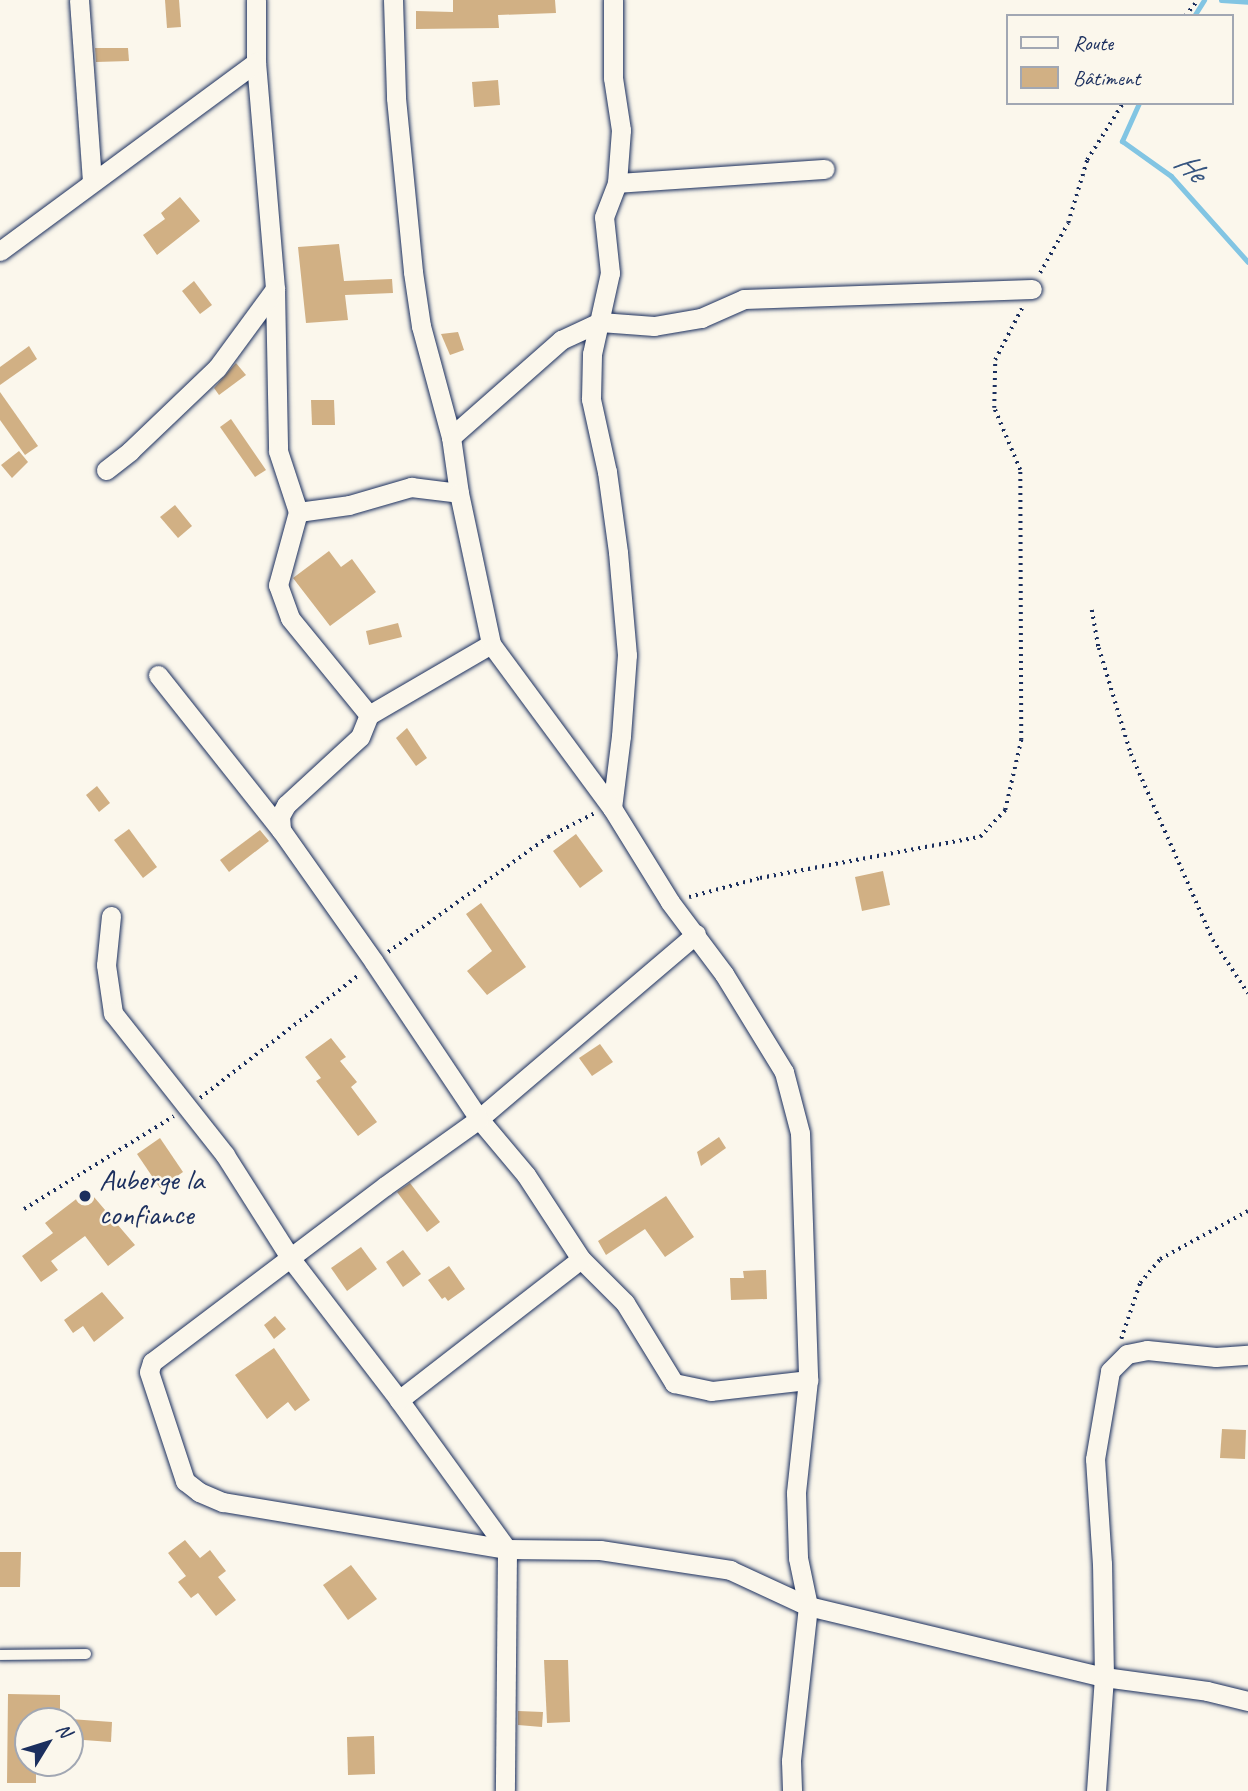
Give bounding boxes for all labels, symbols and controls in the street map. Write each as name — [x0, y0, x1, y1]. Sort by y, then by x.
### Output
legend — [1006, 14, 1234, 105]
text: Route — [1073, 30, 1113, 56]
text: Bâtiment — [1073, 65, 1140, 91]
water label: He — [1167, 143, 1213, 191]
place label: Auberge la confiance — [99, 1161, 204, 1232]
marker: Auberge la confiance — [77, 1188, 93, 1204]
north arrow — [14, 1707, 84, 1777]
text: N — [51, 1718, 77, 1742]

